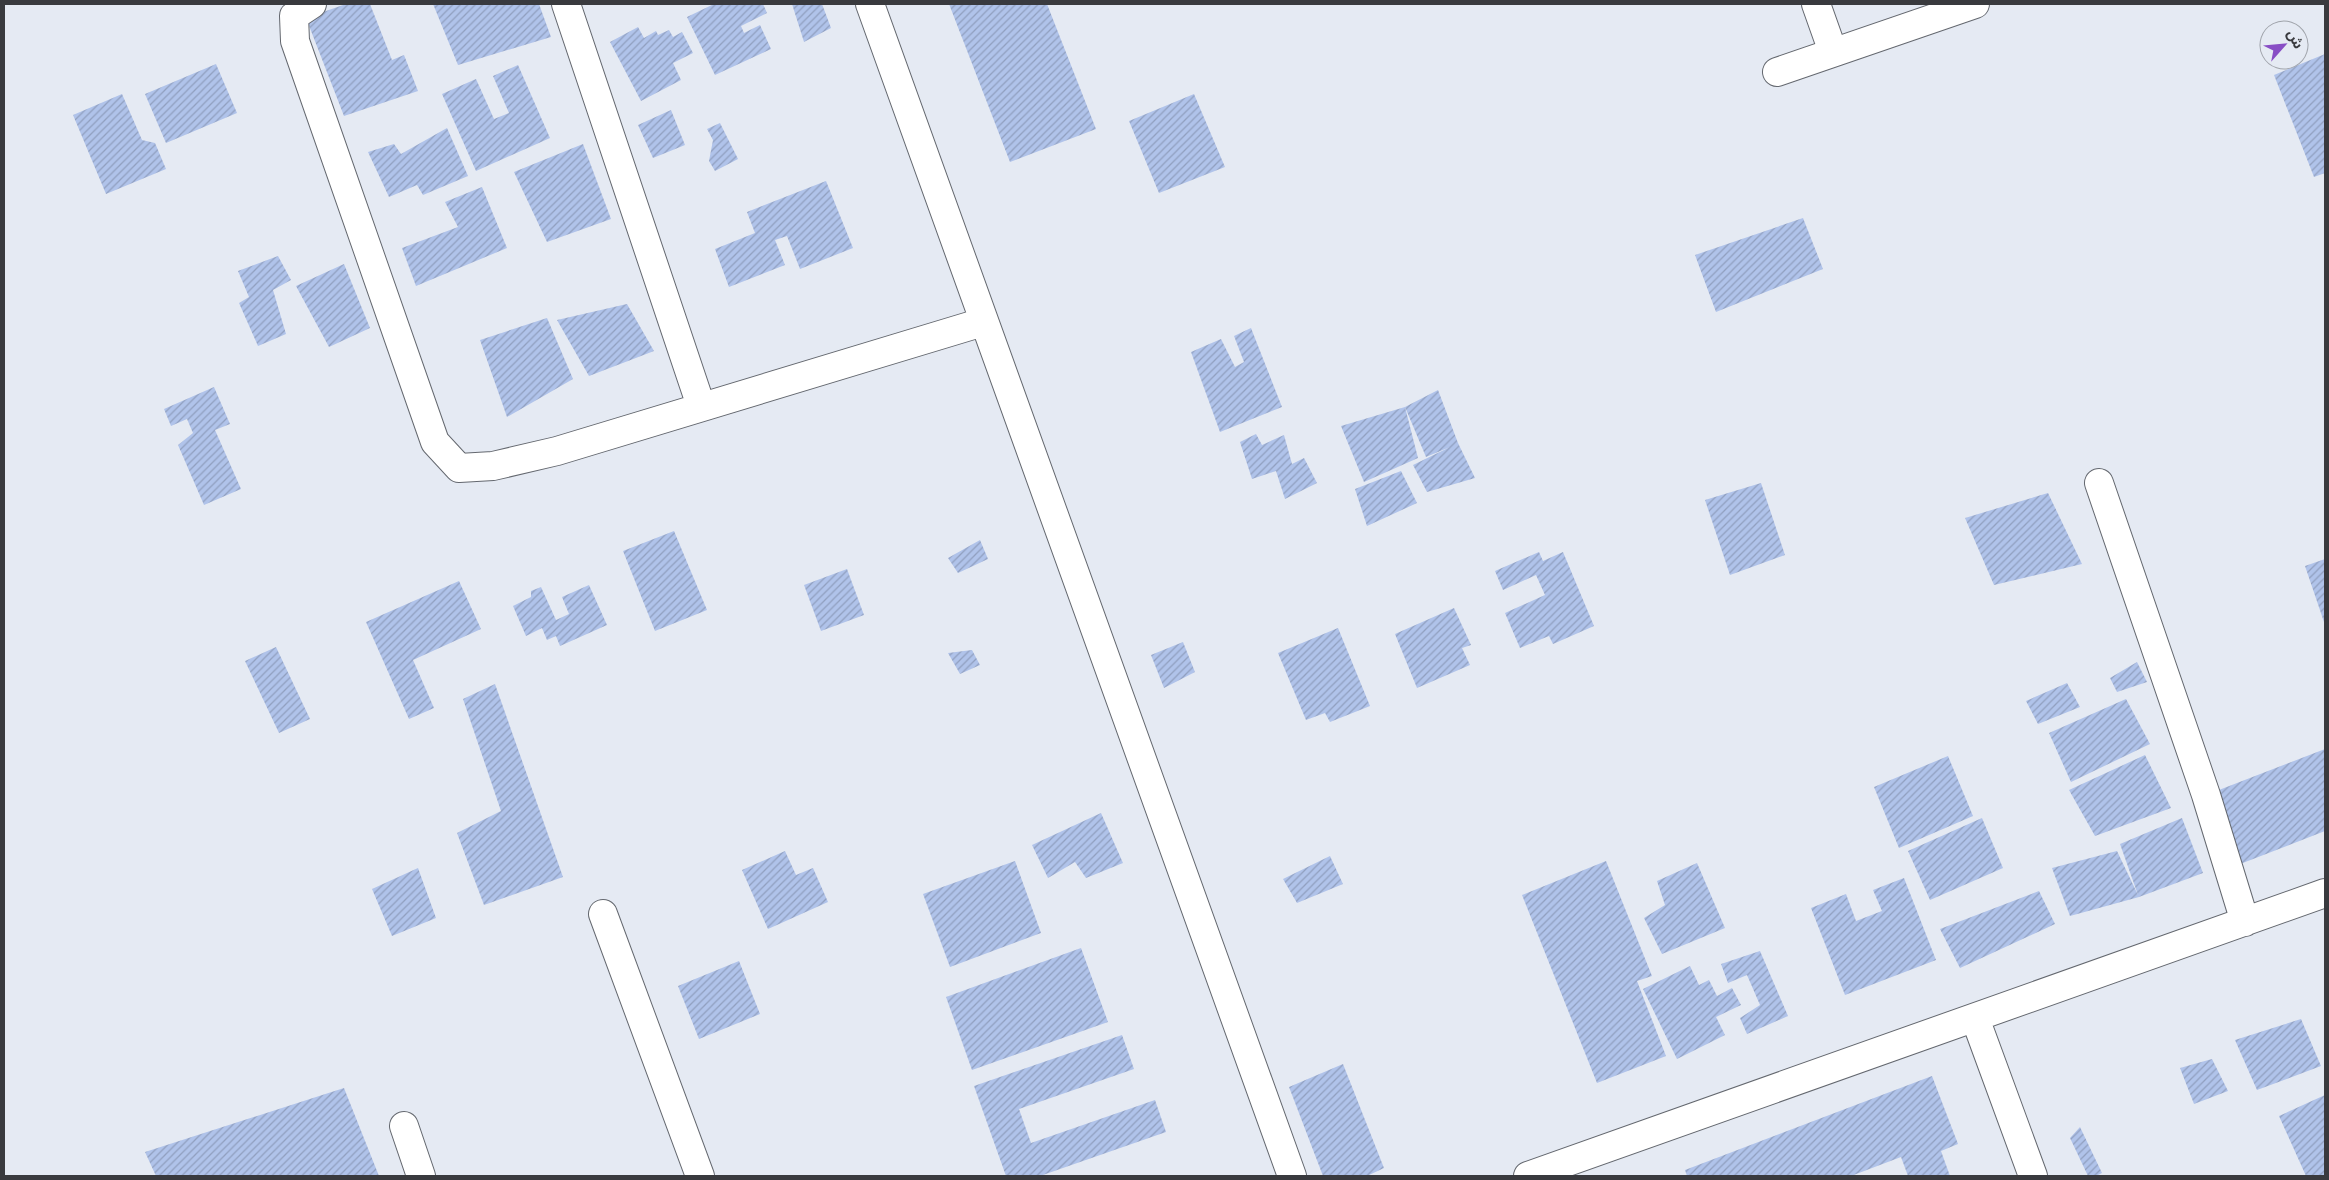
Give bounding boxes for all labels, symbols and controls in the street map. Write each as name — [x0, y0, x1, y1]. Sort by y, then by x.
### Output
north arrow — [2259, 20, 2309, 70]
text: ش — [2283, 26, 2308, 52]

